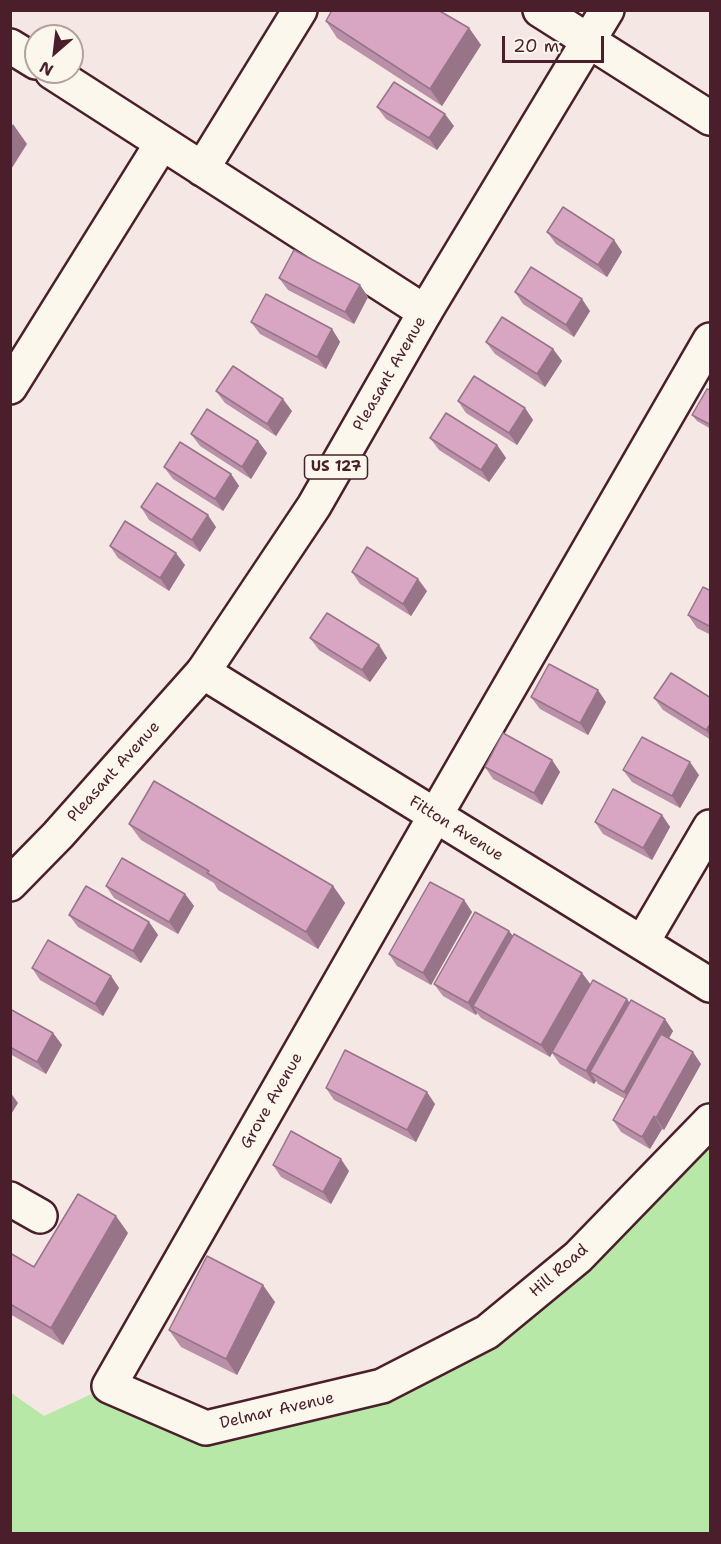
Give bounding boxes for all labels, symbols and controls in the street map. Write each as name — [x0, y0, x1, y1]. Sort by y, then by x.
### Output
north arrow — [24, 24, 84, 84]
scale bar — [505, 24, 607, 62]
text: 20 m — [513, 34, 559, 58]
text: N — [36, 56, 57, 81]
street label: Pleasant Avenue — [349, 313, 431, 435]
road number: US 127 — [304, 455, 368, 479]
street label: Pleasant Avenue — [64, 718, 164, 826]
street label: Fitton Avenue — [405, 792, 507, 866]
street label: Grove Avenue — [237, 1050, 307, 1152]
street label: Hill Road — [526, 1240, 592, 1302]
street label: Delmar Avenue — [218, 1388, 336, 1434]

